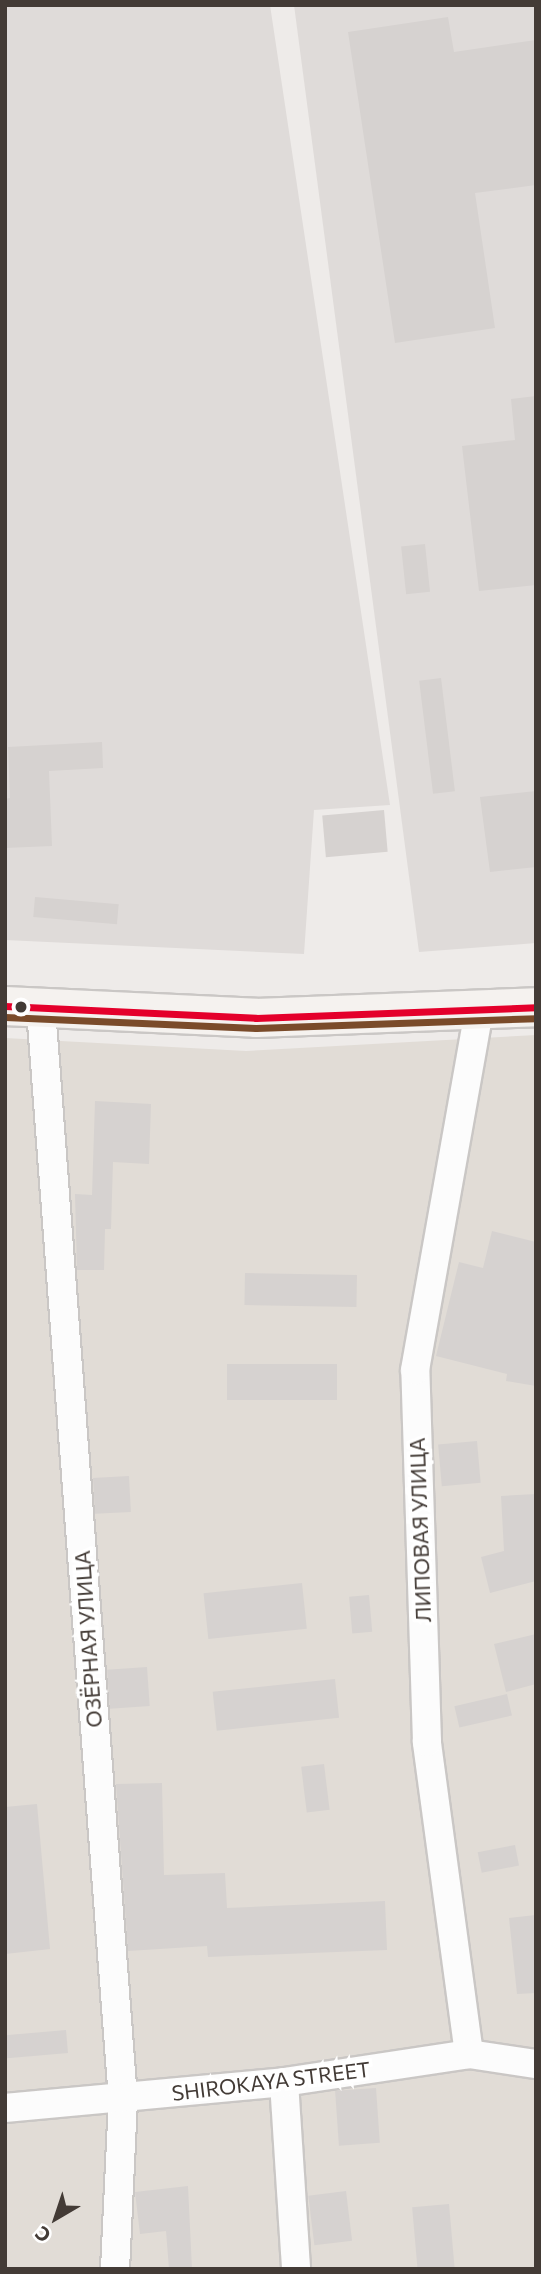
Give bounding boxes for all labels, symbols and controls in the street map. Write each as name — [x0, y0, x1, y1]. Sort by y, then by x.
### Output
unlabelled marker — [14, 1000, 28, 1014]
street label: ЛИПОВАЯ УЛИЦА — [404, 1437, 436, 1623]
street label: ОЗЁРНАЯ УЛИЦА — [69, 1550, 107, 1728]
street label: SHIROKAYA STREET — [170, 2056, 372, 2106]
north arrow — [21, 2183, 91, 2253]
text: С — [30, 2222, 55, 2248]

